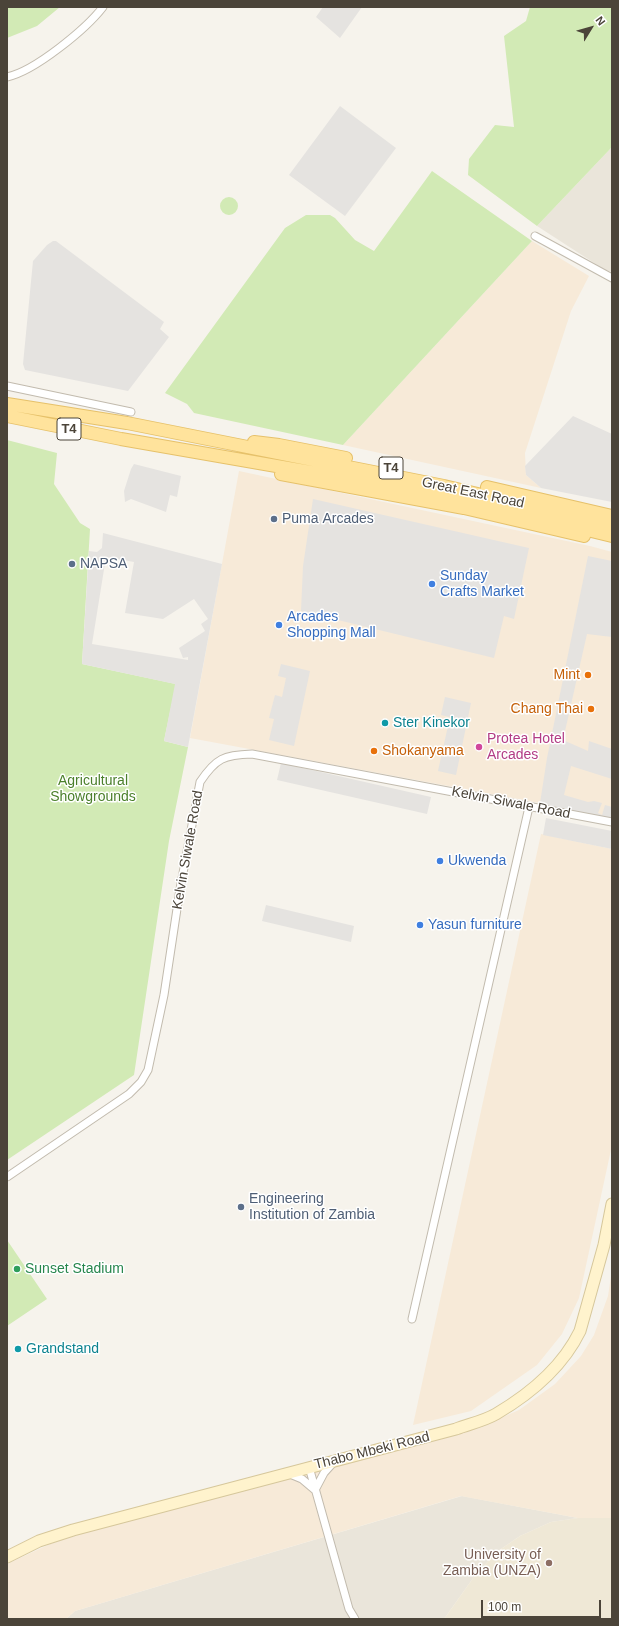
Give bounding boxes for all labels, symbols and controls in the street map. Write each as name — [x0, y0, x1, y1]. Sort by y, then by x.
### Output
north arrow — [571, 8, 611, 48]
text: N — [593, 14, 608, 28]
road number: T4 — [57, 418, 81, 440]
road number: T4 — [379, 457, 403, 479]
street label: Great East Road — [420, 474, 526, 512]
place label: Puma Arcades — [282, 511, 374, 527]
marker: Puma Arcades — [269, 514, 279, 524]
place label: NAPSA — [80, 556, 127, 572]
marker: NAPSA — [67, 559, 77, 569]
place label: Sunday Crafts Market — [440, 568, 524, 600]
marker: Sunday Crafts Market — [427, 579, 437, 589]
place label: Arcades Shopping Mall — [287, 609, 376, 642]
marker: Arcades Shopping Mall — [274, 620, 284, 630]
place label: Mint — [554, 667, 580, 683]
marker: Mint — [583, 670, 593, 680]
place label: Chang Thai — [511, 701, 583, 717]
marker: Chang Thai — [586, 704, 596, 714]
place label: Ster Kinekor — [393, 715, 470, 731]
marker: Ster Kinekor — [380, 718, 390, 728]
place label: Protea Hotel Arcades — [487, 731, 565, 764]
marker: Protea Hotel Arcades — [474, 742, 484, 752]
place label: Shokanyama — [382, 743, 464, 759]
marker: Shokanyama — [369, 746, 379, 756]
park label: Agricultural Showgrounds — [50, 773, 136, 806]
street label: Kelvin Siwale Road — [450, 783, 572, 823]
street label: Kelvin Siwale Road — [169, 789, 207, 911]
place label: Ukwenda — [448, 853, 506, 869]
marker: Ukwenda — [435, 856, 445, 866]
place label: Yasun furniture — [428, 917, 522, 933]
marker: Yasun furniture — [415, 920, 425, 930]
place label: Engineering Institution of Zambia — [249, 1191, 375, 1224]
marker: Engineering Institution of Zambia — [236, 1202, 246, 1212]
place label: Sunset Stadium — [25, 1261, 124, 1277]
marker: Sunset Stadium — [12, 1264, 22, 1274]
place label: Grandstand — [26, 1341, 99, 1357]
marker: Grandstand — [13, 1344, 23, 1354]
street label: Thabo Mbeki Road — [313, 1429, 431, 1473]
place label: University of Zambia (UNZA) — [443, 1547, 541, 1580]
marker: University of Zambia (UNZA) — [544, 1558, 554, 1568]
scale bar — [483, 1592, 603, 1618]
text: 100 m — [488, 1600, 521, 1614]

